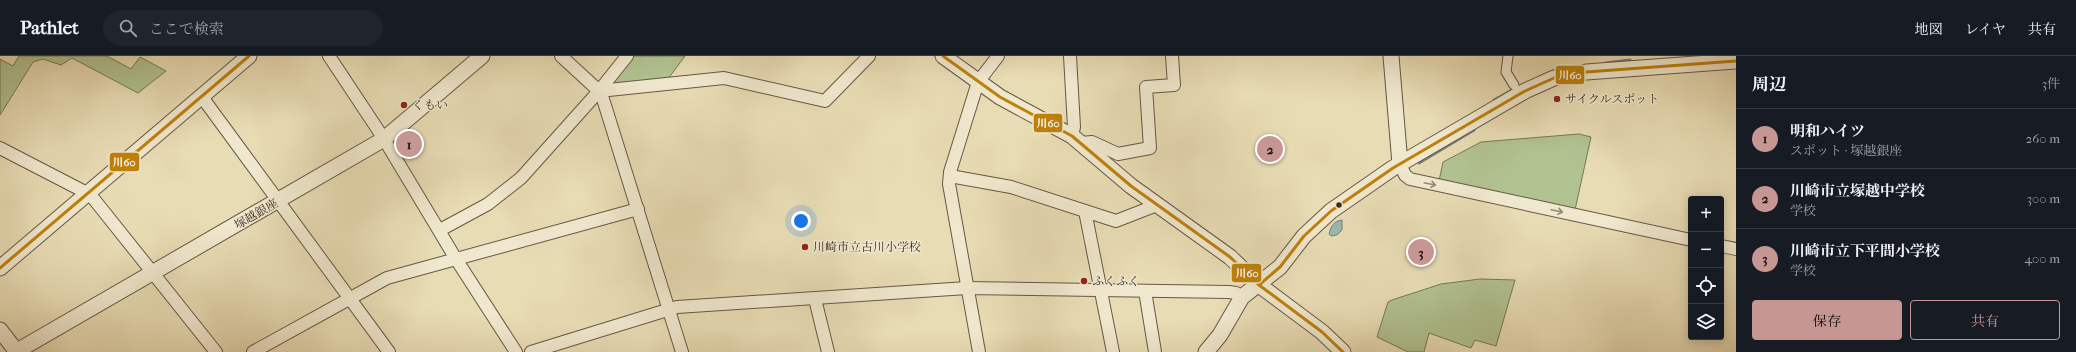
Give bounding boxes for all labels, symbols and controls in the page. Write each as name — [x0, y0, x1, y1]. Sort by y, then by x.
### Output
search box — [103, 10, 383, 46]
text: Pathlet — [20, 17, 79, 39]
icon: search — [117, 17, 139, 39]
text: ここで検索 — [149, 20, 224, 38]
text: 地図 — [1915, 21, 1943, 38]
text: レイヤ — [1965, 21, 2006, 38]
text: 共有 — [2028, 21, 2056, 38]
line badge: 川60 — [1555, 65, 1585, 85]
text: 川60 — [1558, 69, 1582, 82]
text: 周辺 — [1752, 74, 1786, 94]
text: 3件 — [2042, 76, 2060, 91]
place label: サイクルスポット — [1565, 92, 1659, 106]
marker: サイクルスポット — [1552, 94, 1562, 104]
place label: くもい — [412, 98, 448, 112]
marker: くもい — [399, 100, 409, 110]
line badge: 川60 — [1033, 113, 1063, 133]
text: 川60 — [1036, 117, 1060, 130]
text: 明和ハイツ — [1790, 122, 1865, 140]
pin: 1 — [396, 129, 422, 159]
text: 1 — [1763, 131, 1767, 146]
text: 260 m — [2026, 131, 2060, 146]
pin: 2 — [1257, 134, 1283, 164]
text: スポット · 塚越銀座 — [1790, 143, 1902, 158]
line badge: 川60 — [109, 152, 140, 172]
text: 川60 — [112, 156, 136, 169]
one-way arrow — [1423, 180, 1436, 188]
text: 川崎市立塚越中学校 — [1790, 182, 1925, 200]
text: 2 — [1762, 191, 1768, 206]
text: 300 m — [2027, 191, 2060, 206]
street label: 塚越銀座 — [232, 196, 280, 232]
map controls — [1688, 196, 1724, 340]
button: + — [1688, 196, 1724, 232]
unlabelled marker — [1334, 200, 1344, 210]
text: 学校 — [1790, 203, 1816, 218]
one-way arrow — [1550, 208, 1563, 216]
your location — [791, 211, 811, 231]
button: − — [1688, 232, 1724, 268]
pin: 3 — [1408, 237, 1434, 267]
place label: 川崎市立古川小学校 — [813, 240, 921, 254]
marker: 川崎市立古川小学校 — [800, 242, 810, 252]
text: 川崎市立下平間小学校 — [1790, 242, 1940, 260]
text: 3 — [1762, 251, 1768, 266]
text: 400 m — [2024, 251, 2060, 266]
line badge: 川60 — [1231, 263, 1262, 283]
text: 学校 — [1790, 263, 1816, 278]
text: 川60 — [1235, 267, 1259, 280]
button: locate — [1688, 268, 1724, 304]
place label: ふくふく — [1092, 274, 1140, 288]
marker: ふくふく — [1079, 276, 1089, 286]
button: 保存 — [1752, 300, 1902, 340]
button: 共有 — [1910, 300, 2060, 340]
button: layers — [1688, 304, 1724, 340]

